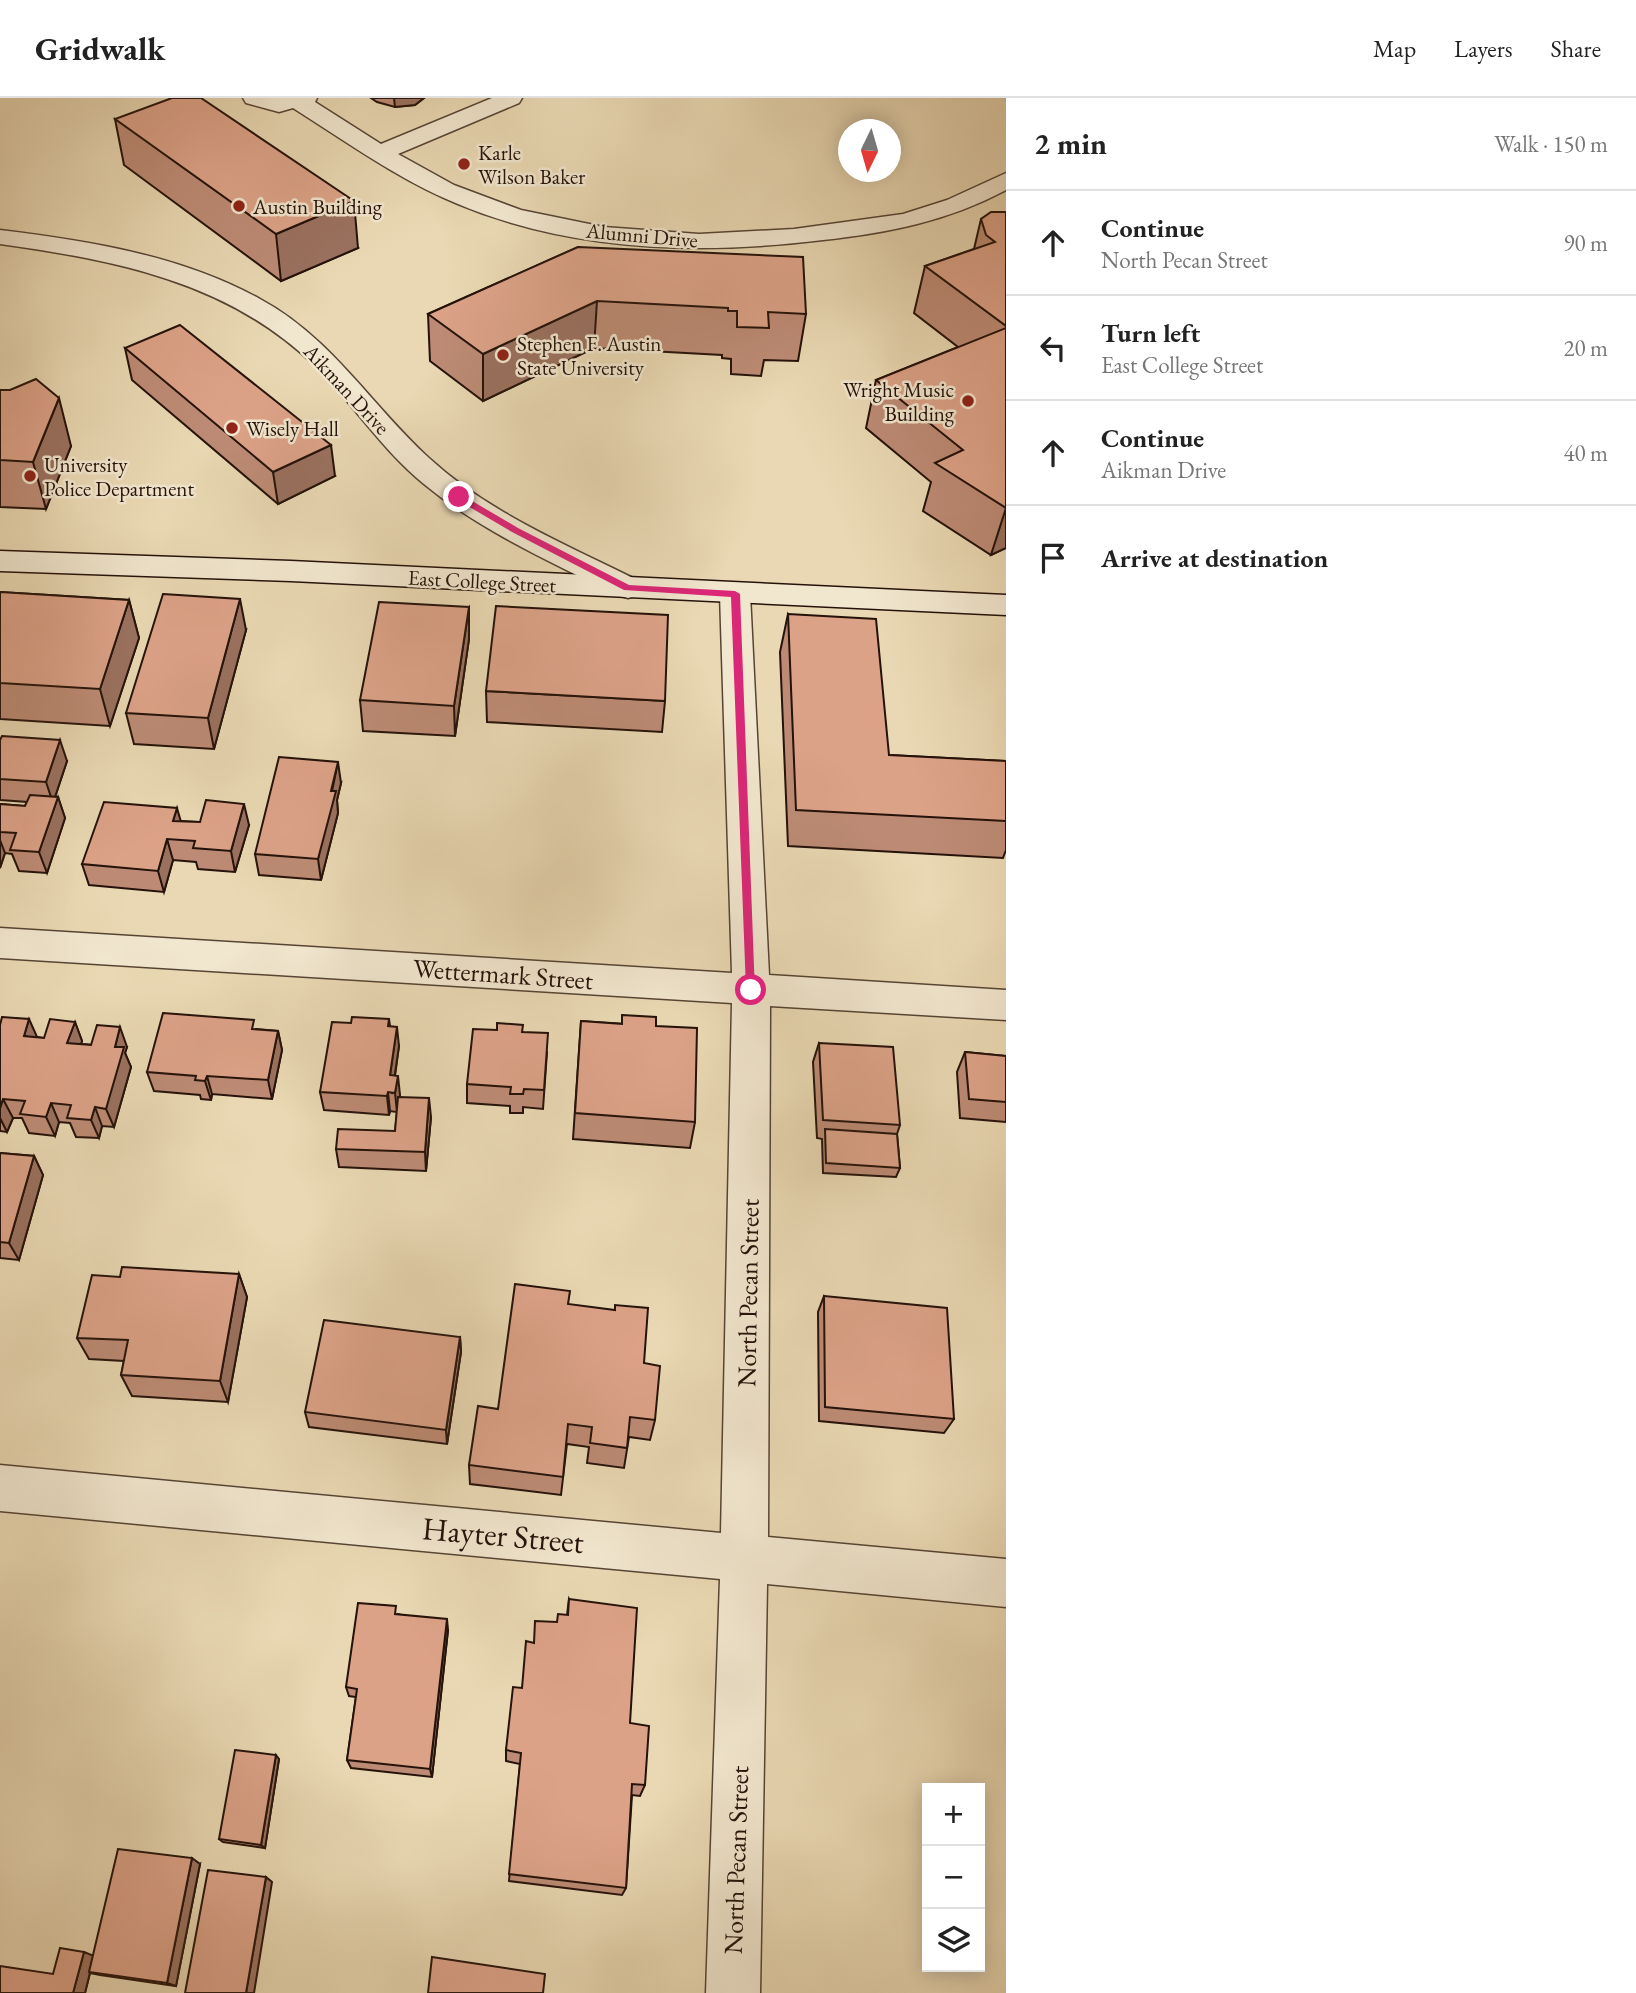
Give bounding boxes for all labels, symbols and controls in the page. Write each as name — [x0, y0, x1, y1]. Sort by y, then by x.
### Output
text: Gridwalk — [35, 27, 165, 70]
text: Map — [1373, 33, 1416, 64]
text: Layers — [1454, 33, 1513, 64]
text: Share — [1551, 33, 1601, 64]
north arrow — [838, 119, 901, 182]
text: 2 min — [1034, 124, 1107, 163]
text: Walk · 150 m — [1494, 129, 1608, 159]
place label: Karle Wilson Baker — [478, 139, 585, 190]
marker: Karle Wilson Baker — [456, 156, 472, 172]
place label: Austin Building — [252, 193, 383, 220]
marker: Austin Building — [231, 198, 247, 214]
text: Continue — [1101, 211, 1204, 245]
street label: Alumni Drive — [584, 217, 699, 253]
icon: ahead — [1034, 224, 1072, 262]
text: 90 m — [1563, 228, 1608, 258]
text: North Pecan Street — [1101, 245, 1268, 275]
text: Turn left — [1101, 316, 1200, 350]
icon: left — [1034, 329, 1072, 367]
place label: Stephen F. Austin State University — [517, 330, 661, 381]
text: 20 m — [1563, 333, 1608, 363]
street label: Aikman Drive — [297, 337, 396, 440]
marker: Stephen F. Austin State University — [495, 347, 511, 363]
text: East College Street — [1101, 350, 1263, 380]
place label: Wright Music Building — [843, 376, 955, 427]
marker: Wright Music Building — [960, 393, 976, 409]
place label: Wisely Hall — [246, 415, 339, 442]
marker: Wisely Hall — [224, 420, 240, 436]
text: Continue — [1101, 421, 1204, 455]
icon: ahead — [1034, 434, 1072, 472]
text: 40 m — [1563, 438, 1608, 468]
place label: University Police Department — [44, 451, 194, 502]
text: Aikman Drive — [1101, 455, 1226, 485]
marker: University Police Department — [22, 468, 38, 484]
route end — [443, 481, 474, 512]
icon: arrive — [1034, 539, 1072, 577]
text: Arrive at destination — [1101, 541, 1328, 575]
street label: East College Street — [407, 564, 557, 598]
street label: Wettermark Street — [412, 951, 594, 997]
route start — [735, 974, 766, 1005]
street label: North Pecan Street — [729, 1198, 767, 1388]
street label: Hayter Street — [420, 1507, 586, 1563]
street label: North Pecan Street — [716, 1765, 756, 1955]
map controls — [922, 1783, 985, 1972]
button: + — [922, 1783, 985, 1846]
button: − — [922, 1846, 985, 1909]
button: layers — [922, 1909, 985, 1972]

